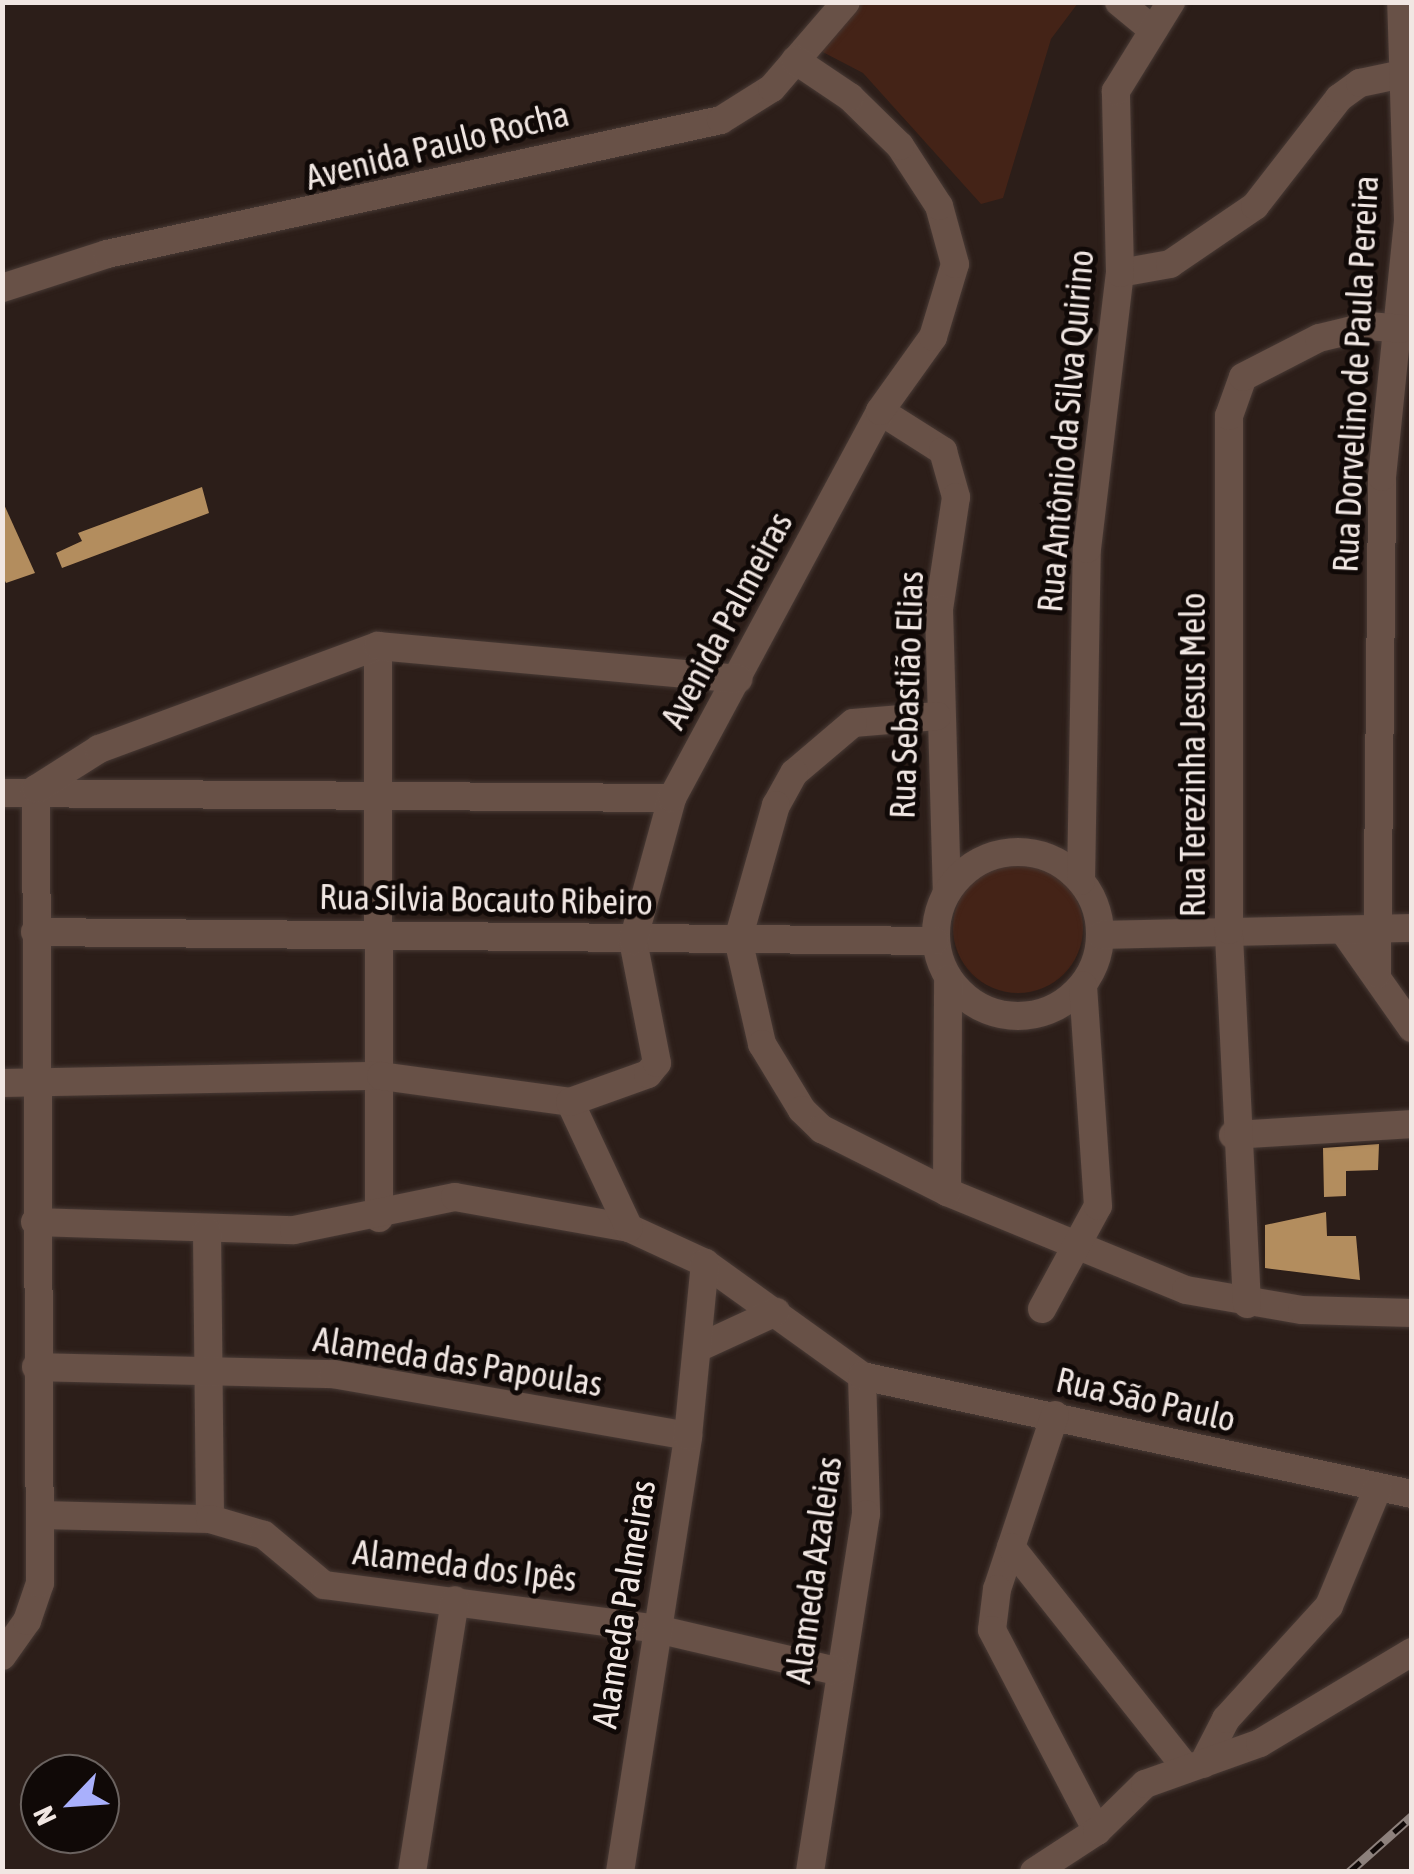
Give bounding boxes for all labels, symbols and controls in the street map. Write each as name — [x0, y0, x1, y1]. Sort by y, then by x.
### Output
street label: Avenida Paulo Rocha — [301, 92, 573, 198]
street label: Rua Dorvelino de Paula Pereira — [1324, 174, 1386, 574]
street label: Rua Antônio da Silva Quirino — [1028, 248, 1102, 614]
street label: Avenida Palmeiras — [651, 505, 801, 735]
street label: Rua Sebastião Elias — [881, 570, 931, 820]
street label: Rua Terezinha Jesus Melo — [1171, 593, 1213, 917]
street label: Rua Silvia Bocauto Ribeiro — [319, 875, 653, 923]
street label: Alameda das Papoulas — [311, 1317, 605, 1405]
street label: Rua São Paulo — [1052, 1358, 1240, 1440]
street label: Alameda Azaleias — [776, 1454, 850, 1686]
street label: Alameda Palmeiras — [583, 1477, 663, 1731]
street label: Alameda dos Ipês — [351, 1530, 579, 1600]
north arrow — [20, 1754, 120, 1854]
text: N — [27, 1802, 63, 1830]

